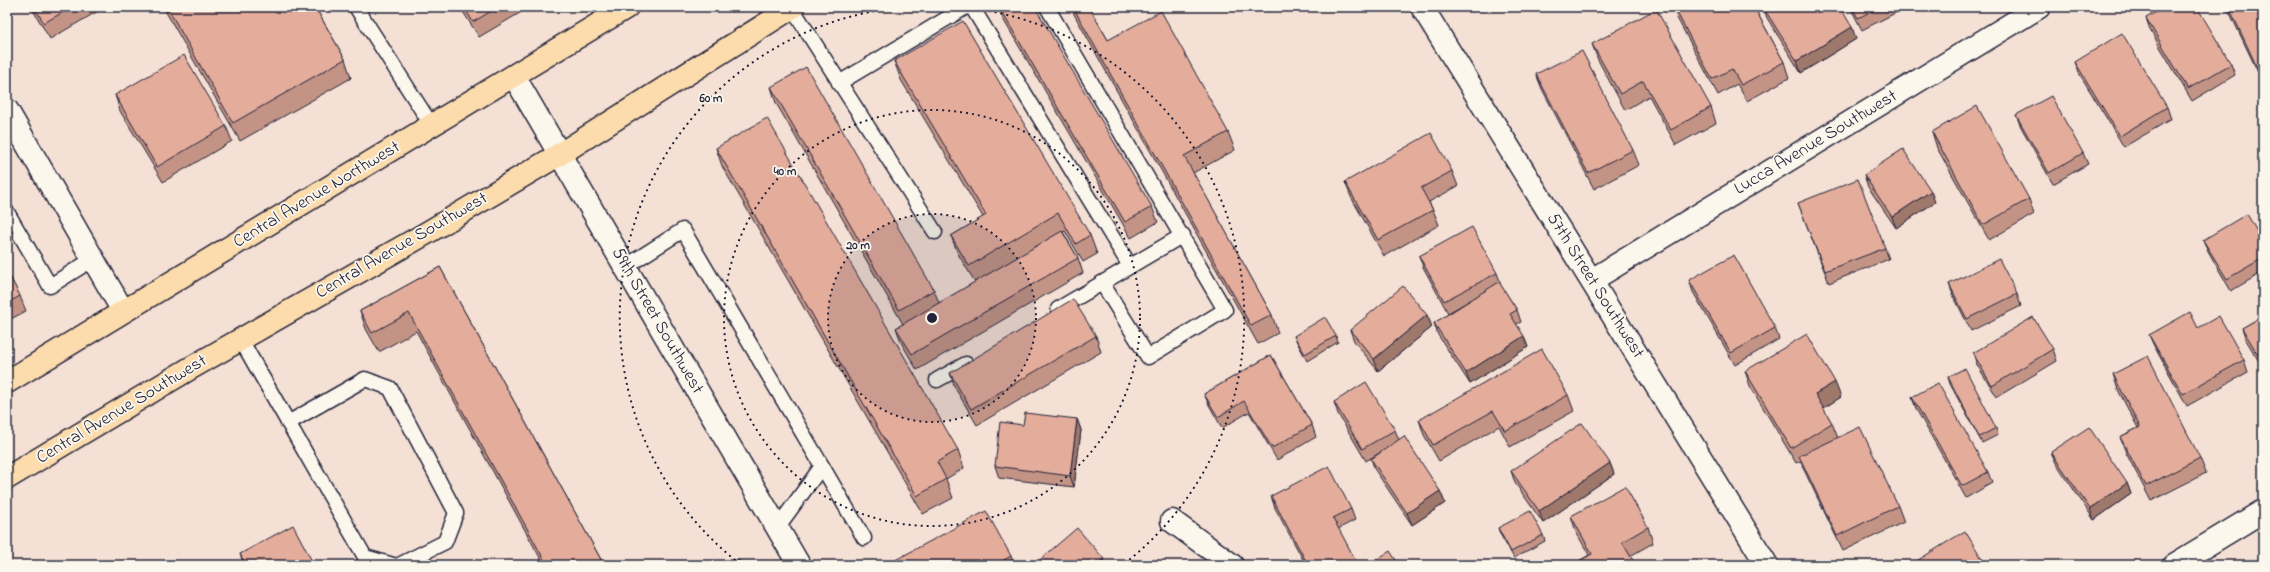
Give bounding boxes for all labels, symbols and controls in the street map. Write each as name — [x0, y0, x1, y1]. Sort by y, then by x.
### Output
street label: Lucca Avenue Southwest — [1729, 84, 1903, 202]
text: 60 m — [699, 90, 723, 108]
street label: Central Avenue Northwest — [229, 135, 405, 255]
text: 40 m — [773, 163, 797, 181]
street label: Central Avenue Southwest — [311, 186, 493, 306]
street label: 57th Street Southwest — [1540, 208, 1650, 364]
text: 20 m — [845, 237, 870, 255]
street label: 59th Street Southwest — [604, 243, 710, 399]
centre of rings — [925, 311, 939, 325]
street label: Central Avenue Southwest — [32, 349, 212, 471]

